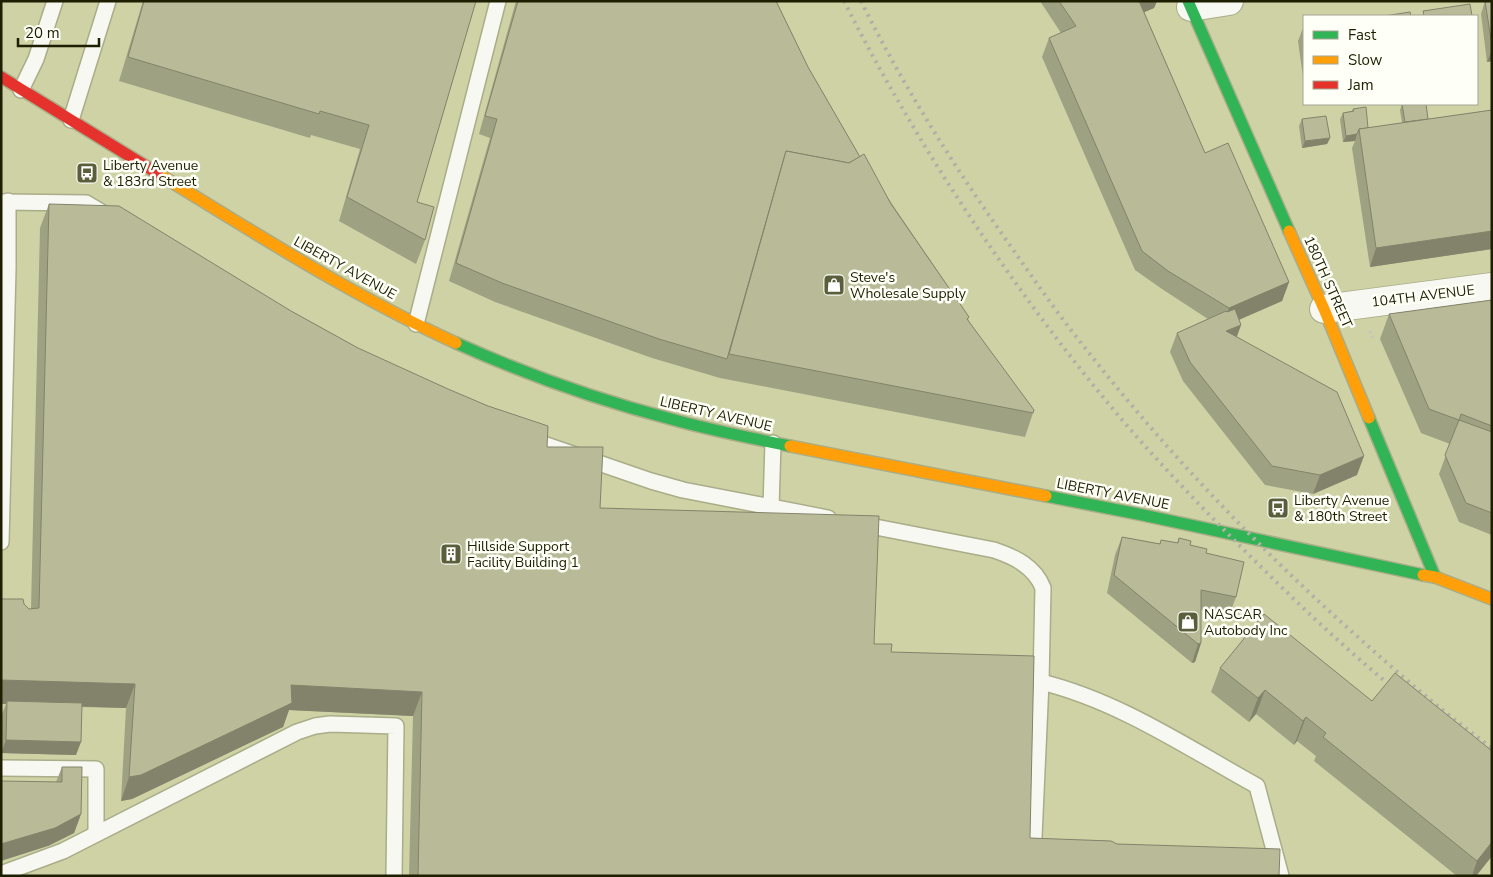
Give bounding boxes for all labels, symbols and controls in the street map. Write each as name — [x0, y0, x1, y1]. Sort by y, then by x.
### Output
scale bar — [18, 15, 99, 47]
legend — [1303, 15, 1478, 105]
text: 20 m — [25, 23, 60, 43]
text: Fast — [1348, 25, 1377, 45]
text: Slow — [1348, 50, 1383, 70]
text: Jam — [1347, 75, 1374, 95]
place label: Liberty Avenue & 183rd Street — [103, 156, 198, 191]
bus stop icon: Liberty Avenue & 183rd Street — [75, 161, 99, 185]
street label: LIBERTY AVENUE — [290, 232, 400, 304]
street label: 180TH STREET — [1299, 233, 1357, 331]
place label: Steve's Wholesale Supply — [850, 268, 967, 303]
shop icon: Steve's Wholesale Supply — [822, 273, 846, 297]
street label: 104TH AVENUE — [1370, 280, 1476, 312]
street label: LIBERTY AVENUE — [658, 392, 774, 436]
street label: LIBERTY AVENUE — [1055, 474, 1171, 514]
place label: Liberty Avenue & 180th Street — [1294, 491, 1389, 526]
bus stop icon: Liberty Avenue & 180th Street — [1266, 496, 1290, 520]
place label: Hillside Support Facility Building 1 — [467, 537, 579, 572]
building icon: Hillside Support Facility Building 1 — [439, 542, 463, 566]
place label: NASCAR Autobody Inc — [1204, 605, 1288, 640]
shop icon: NASCAR Autobody Inc — [1176, 610, 1200, 634]

